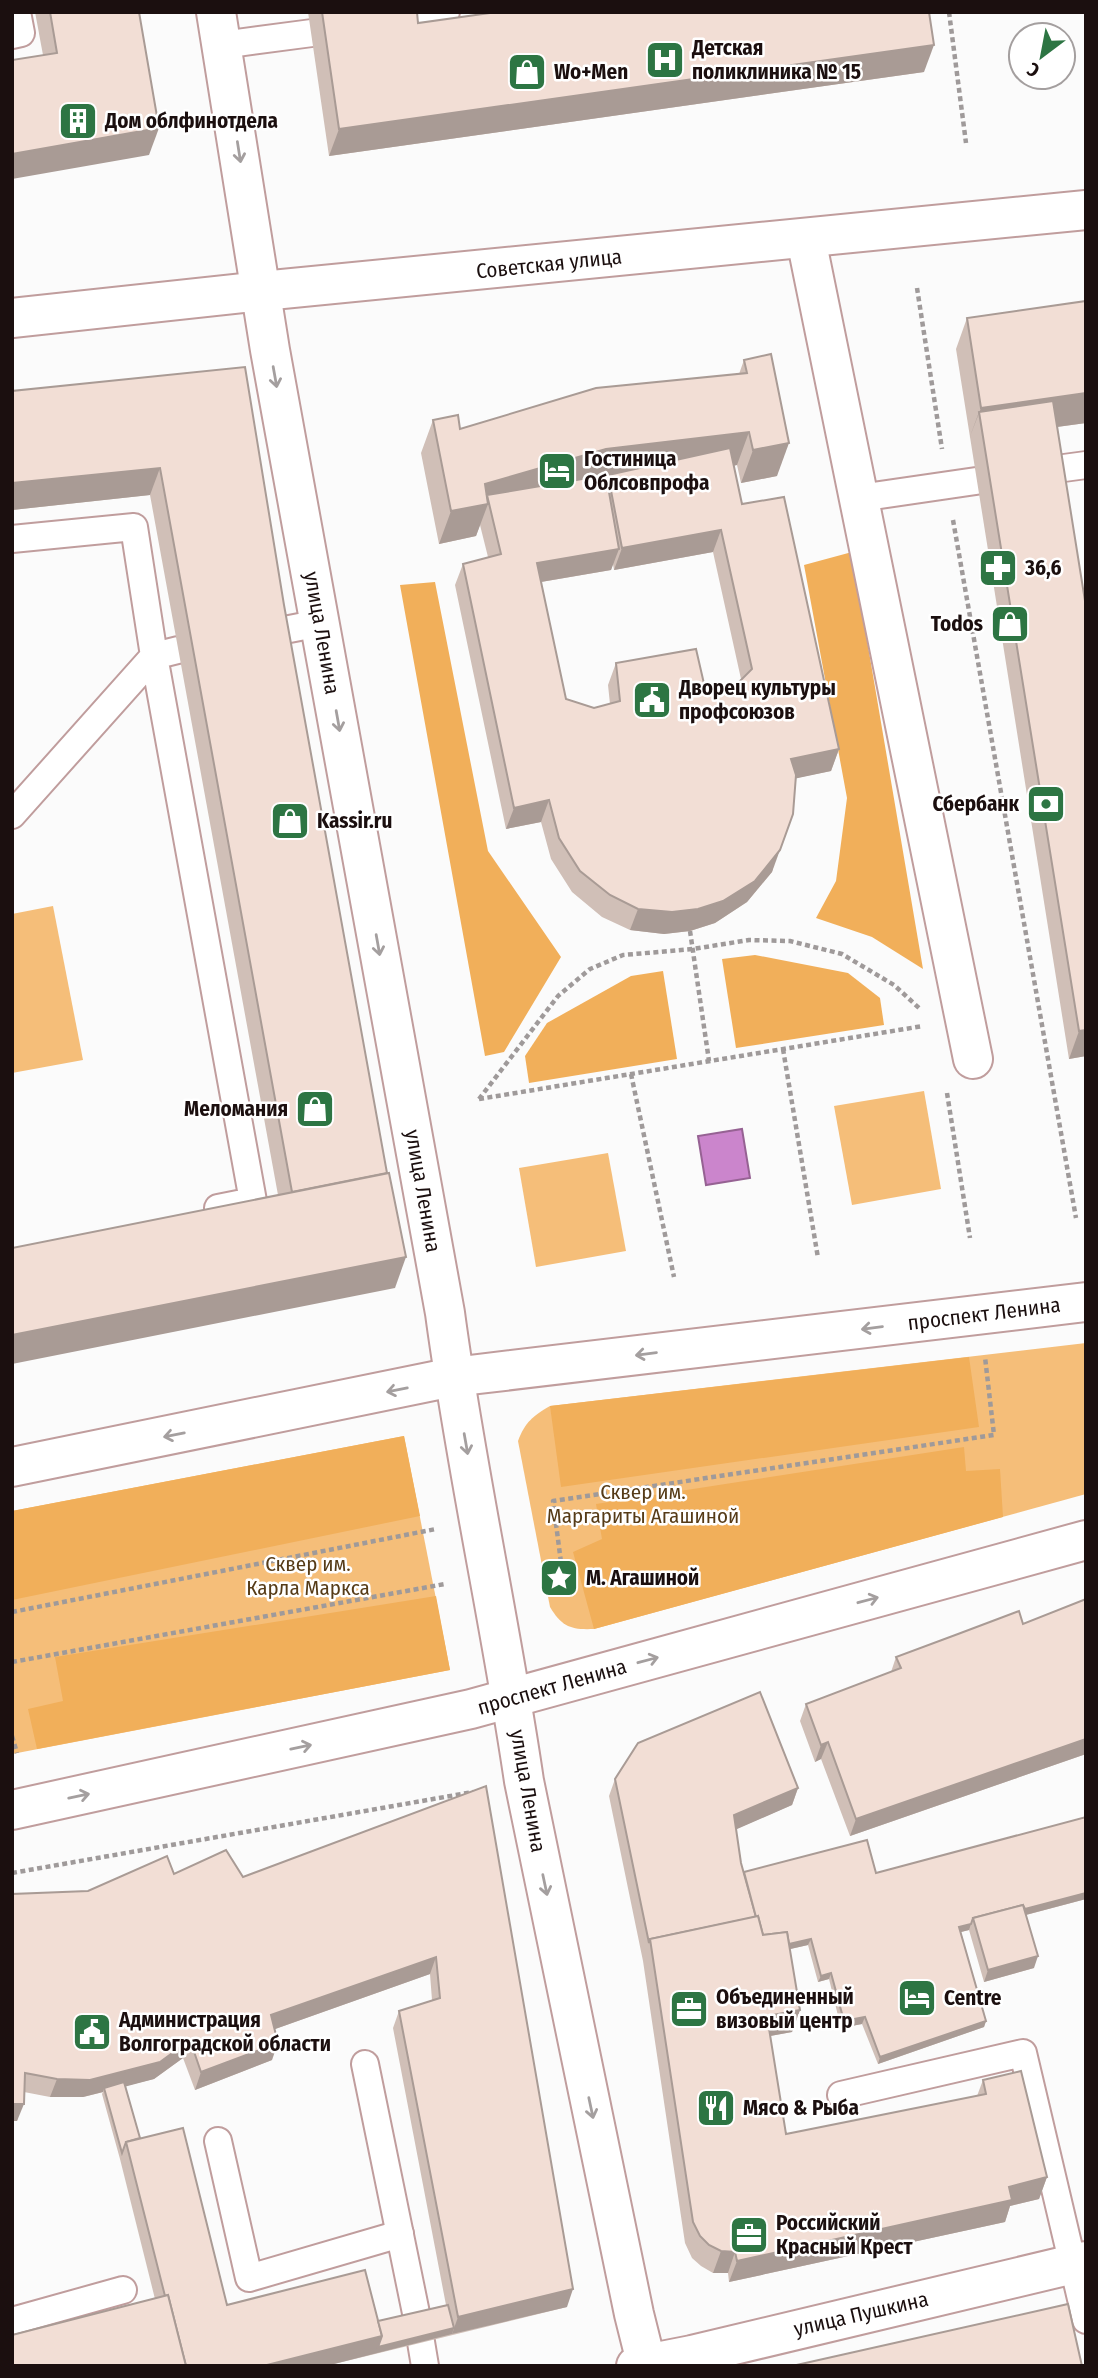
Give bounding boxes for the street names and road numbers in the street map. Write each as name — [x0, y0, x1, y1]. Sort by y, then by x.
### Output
street label: Советская улица — [475, 243, 623, 285]
street label: улица Ленина — [298, 570, 346, 696]
street label: улица Ленина — [399, 1128, 447, 1254]
street label: проспект Ленина — [906, 1292, 1062, 1336]
street label: проспект Ленина — [474, 1653, 630, 1721]
street label: улица Ленина — [504, 1728, 552, 1854]
street label: улица Пушкина — [791, 2286, 931, 2342]

